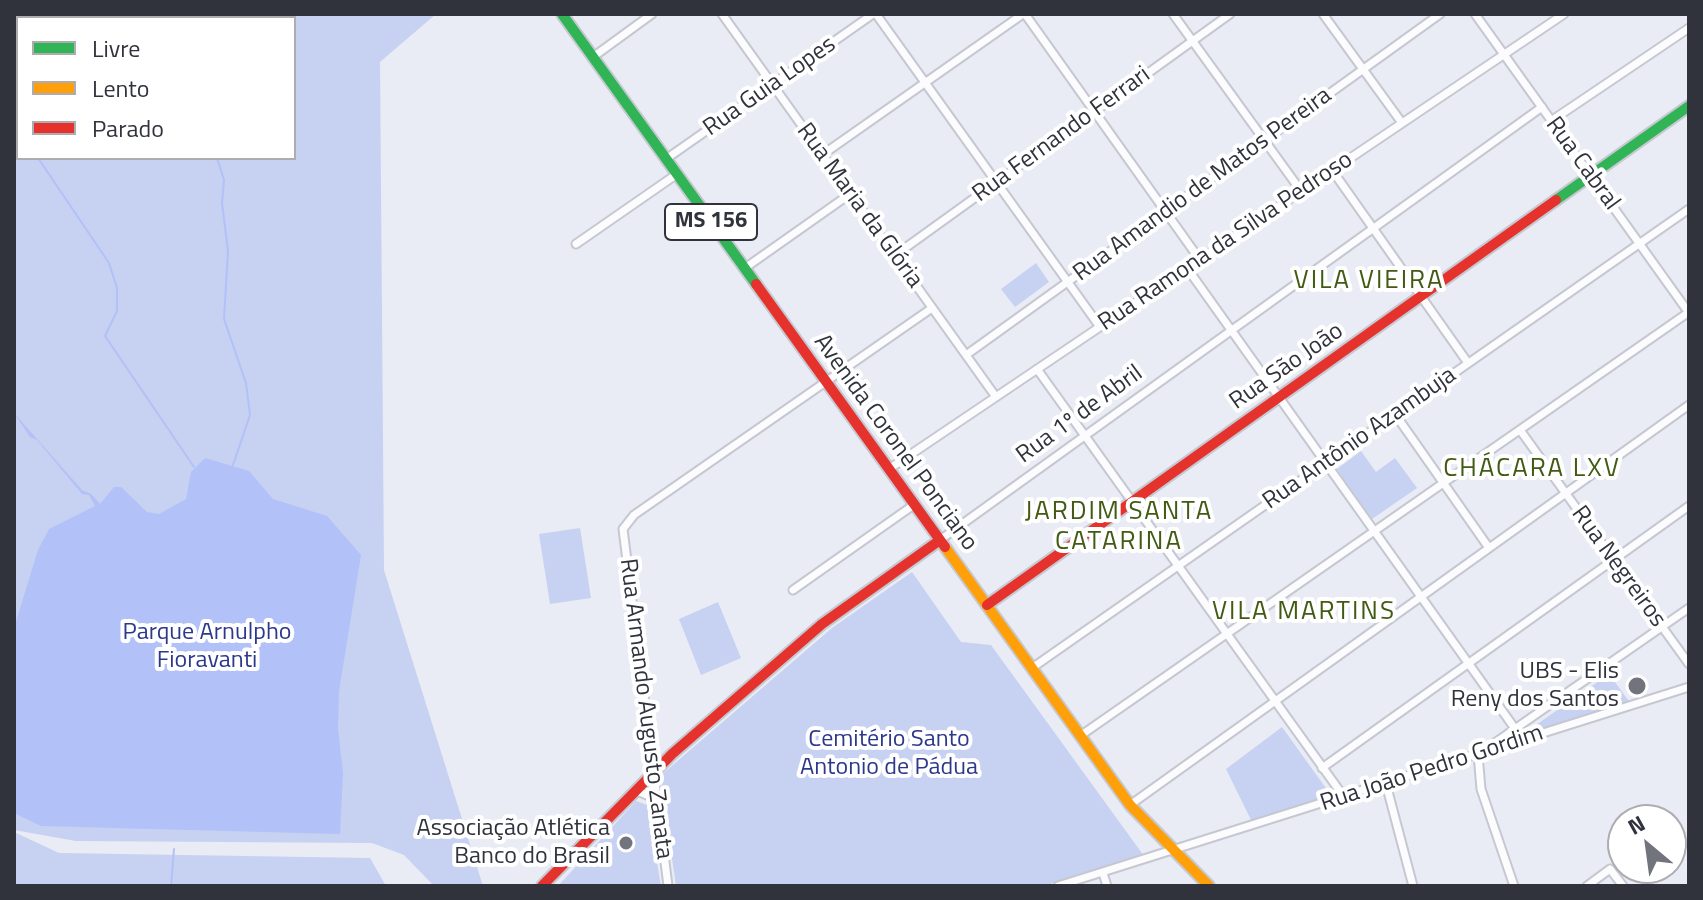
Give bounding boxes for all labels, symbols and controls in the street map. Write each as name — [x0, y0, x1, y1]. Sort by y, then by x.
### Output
legend — [16, 16, 296, 160]
text: Livre — [92, 30, 140, 66]
street label: Rua Guia Lopes — [698, 31, 842, 143]
street label: Rua Fernando Ferrari — [968, 61, 1156, 209]
text: Lento — [92, 70, 149, 106]
street label: Rua Amandio de Matos Pereira — [1068, 82, 1338, 288]
text: Parado — [92, 110, 164, 146]
street label: Rua Cabral — [1539, 112, 1625, 216]
street label: Rua Maria da Glória — [790, 118, 928, 294]
street label: Rua Ramona da Silva Pedroso — [1093, 146, 1359, 338]
road number: MS 156 — [665, 204, 757, 240]
district label: VILA VIEIRA — [1294, 266, 1444, 298]
street label: Rua São João — [1225, 317, 1349, 417]
street label: Avenida Coronel Ponciano — [807, 329, 983, 557]
street label: Rua 1º de Abril — [1011, 360, 1149, 470]
street label: Rua Antônio Azambuja — [1258, 362, 1462, 516]
district label: CHÁCARA LXV — [1443, 454, 1621, 486]
district label: JARDIM SANTA CATARINA — [1025, 497, 1213, 558]
street label: Rua Negreiros — [1564, 501, 1672, 633]
street label: Rua Armando Augusto Zanata — [612, 557, 678, 861]
district label: VILA MARTINS — [1212, 597, 1396, 629]
park label: Parque Arnulpho Fioravanti — [123, 619, 291, 675]
place label: UBS - Elis Reny dos Santos — [1451, 658, 1619, 714]
marker: UBS - Elis Reny dos Santos — [1626, 675, 1648, 697]
street label: Rua João Pedro Gordim — [1317, 719, 1547, 819]
park label: Cemitério Santo Antonio de Pádua — [800, 726, 978, 782]
north arrow — [1607, 804, 1687, 884]
text: N — [1621, 806, 1651, 843]
place label: Associação Atlética Banco do Brasil — [416, 815, 610, 871]
marker: Associação Atlética Banco do Brasil — [617, 834, 635, 852]

